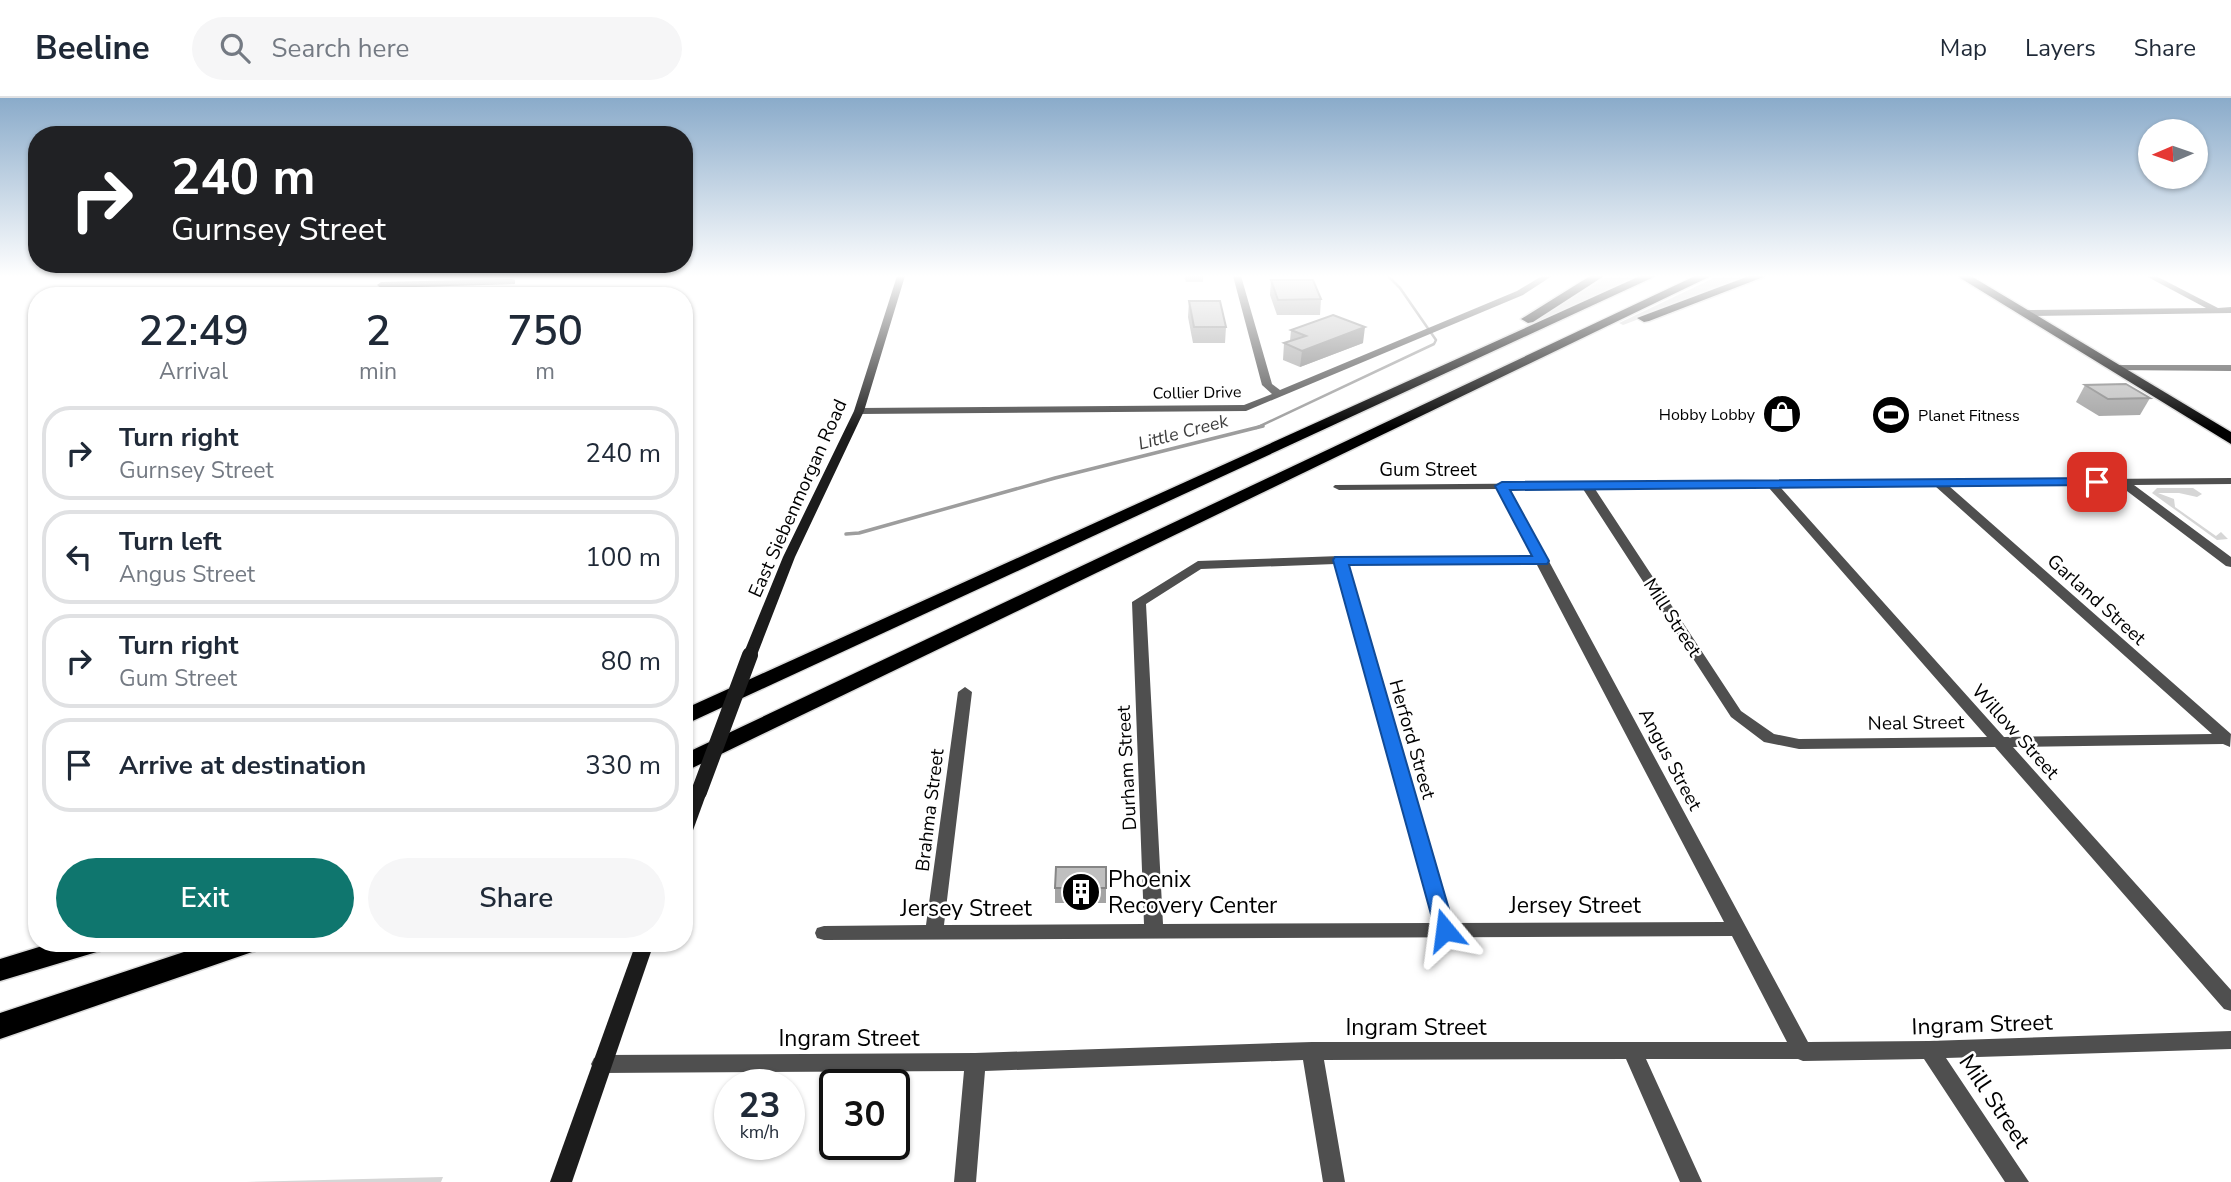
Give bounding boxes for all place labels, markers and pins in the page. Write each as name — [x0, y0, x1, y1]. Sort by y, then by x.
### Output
shop icon: Hobby Lobby — [1761, 393, 1803, 435]
sports icon: Planet Fitness — [1870, 394, 1912, 436]
place label: Hobby Lobby — [1659, 404, 1756, 426]
place label: Planet Fitness — [1918, 405, 2020, 427]
pin — [2067, 452, 2127, 512]
place label: Phoenix Recovery Center — [1108, 864, 1278, 921]
building icon: Phoenix Recovery Center — [1060, 871, 1102, 913]

